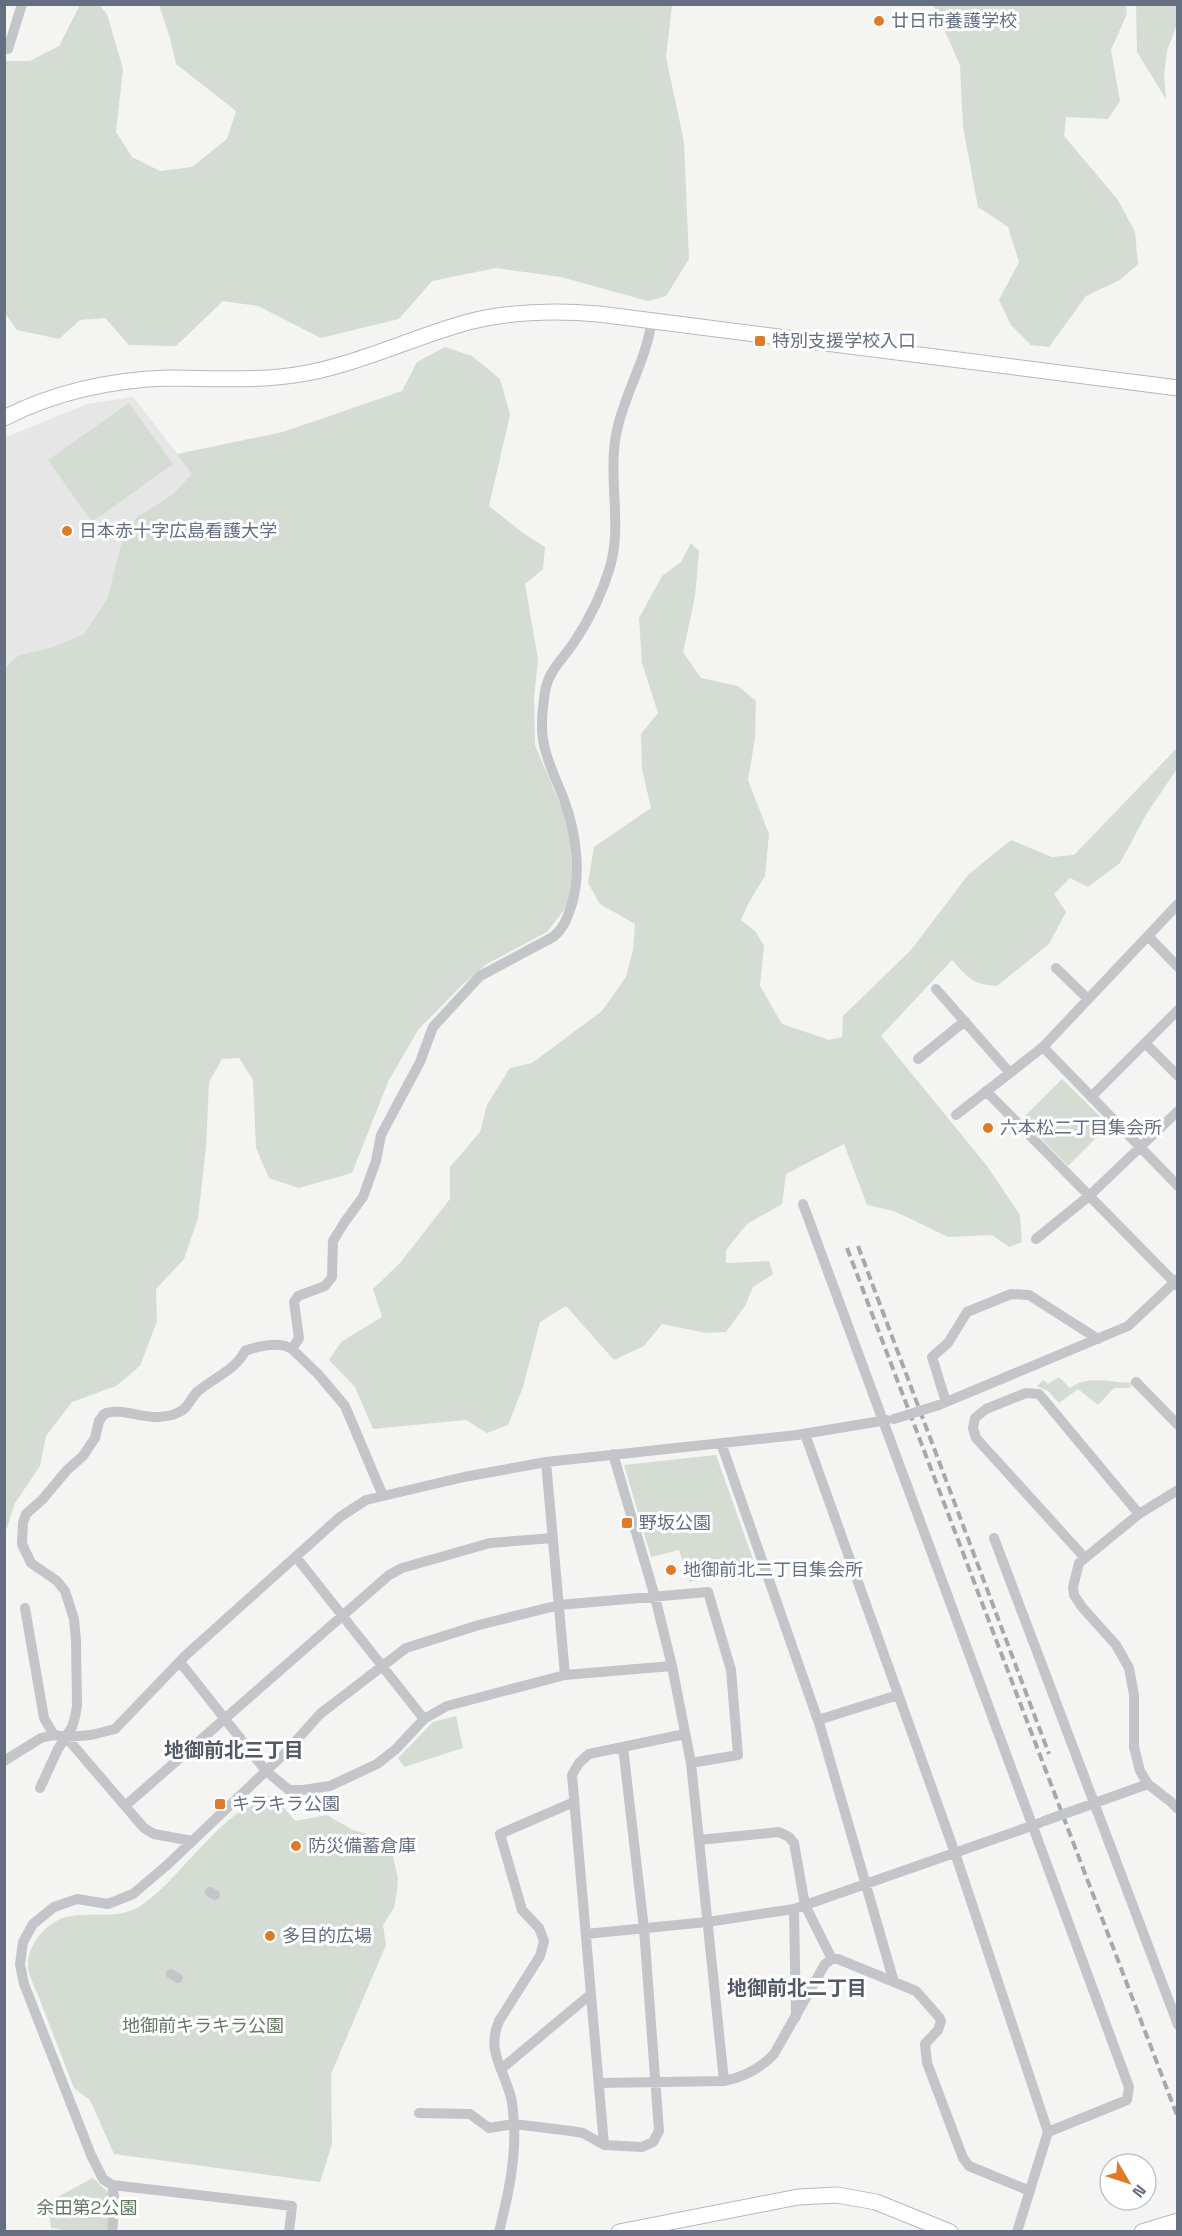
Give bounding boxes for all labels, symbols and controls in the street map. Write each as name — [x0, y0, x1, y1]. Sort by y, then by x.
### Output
place label: 廿日市養護学校 — [891, 9, 1017, 32]
marker: 廿日市養護学校 — [872, 14, 886, 28]
place label: 特別支援学校入口 — [772, 329, 916, 352]
marker: 特別支援学校入口 — [753, 334, 767, 348]
place label: 日本赤十字広島看護大学 — [79, 519, 277, 542]
marker: 日本赤十字広島看護大学 — [60, 524, 74, 538]
place label: 六本松二丁目集会所 — [1000, 1116, 1162, 1139]
marker: 六本松二丁目集会所 — [981, 1121, 995, 1135]
place label: 野坂公園 — [639, 1511, 711, 1534]
marker: 野坂公園 — [620, 1516, 634, 1530]
place label: 地御前北二丁目集会所 — [683, 1558, 863, 1581]
marker: 地御前北二丁目集会所 — [664, 1563, 678, 1577]
district label: 地御前北三丁目 — [164, 1737, 304, 1763]
place label: キラキラ公園 — [232, 1792, 340, 1815]
marker: キラキラ公園 — [213, 1797, 227, 1811]
place label: 防災備蓄倉庫 — [308, 1834, 416, 1857]
marker: 防災備蓄倉庫 — [289, 1839, 303, 1853]
place label: 多目的広場 — [282, 1924, 372, 1947]
marker: 多目的広場 — [263, 1929, 277, 1943]
district label: 地御前北二丁目 — [727, 1975, 867, 2001]
park label: 地御前キラキラ公園 — [122, 2014, 284, 2037]
north arrow — [1098, 2152, 1158, 2212]
text: N — [1128, 2180, 1151, 2202]
park label: 余田第2公園 — [37, 2196, 137, 2219]

